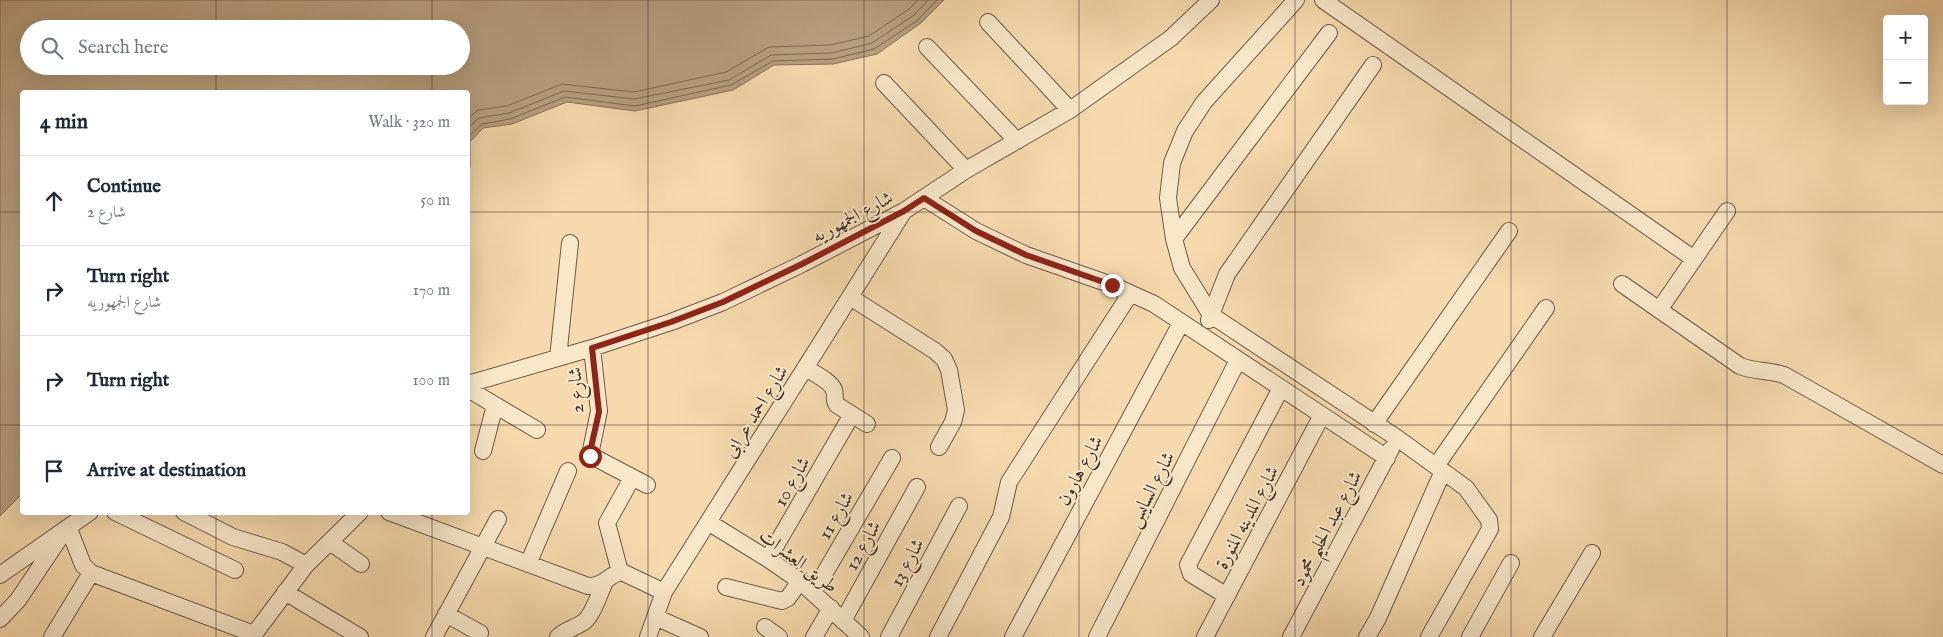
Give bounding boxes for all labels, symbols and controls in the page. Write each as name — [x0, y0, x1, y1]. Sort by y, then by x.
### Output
map controls — [1883, 15, 1928, 105]
button: + — [1883, 15, 1928, 60]
search box — [20, 20, 470, 75]
icon: search — [38, 34, 66, 62]
text: Search here — [78, 36, 169, 60]
button: − — [1883, 60, 1928, 105]
text: 4 min — [40, 109, 88, 136]
text: Walk · 320 m — [368, 113, 450, 133]
text: Continue — [87, 175, 161, 199]
street label: شارع الجمهوريه — [808, 186, 898, 251]
icon: ahead — [40, 187, 68, 215]
text: 50 m — [421, 191, 450, 211]
text: شارع 2 — [87, 203, 126, 223]
text: Turn right — [87, 265, 169, 289]
route end — [1101, 274, 1124, 297]
icon: right — [40, 277, 68, 305]
text: 170 m — [413, 281, 450, 301]
text: شارع الجمهوريه — [87, 293, 161, 313]
street label: شارع احمد عرابى — [719, 361, 796, 464]
street label: شارع 2 — [564, 366, 592, 414]
icon: right — [40, 367, 68, 395]
text: Turn right — [87, 369, 169, 393]
text: 100 m — [413, 371, 450, 391]
street label: شارع هارون — [1052, 432, 1111, 511]
route start — [579, 445, 602, 468]
street label: شارع السايس — [1122, 448, 1183, 533]
street label: شارع 10 — [769, 453, 818, 512]
icon: arrive — [40, 457, 68, 485]
text: Arrive at destination — [87, 459, 246, 483]
street label: شارع المدينه المنورة — [1210, 462, 1287, 575]
street label: شارع عبد الحليم محمود — [1287, 467, 1374, 594]
street label: شارع 11 — [814, 488, 862, 545]
street label: شارع 12 — [840, 517, 889, 576]
street label: طريق العشرات — [754, 524, 842, 599]
street label: شارع 13 — [885, 535, 932, 592]

